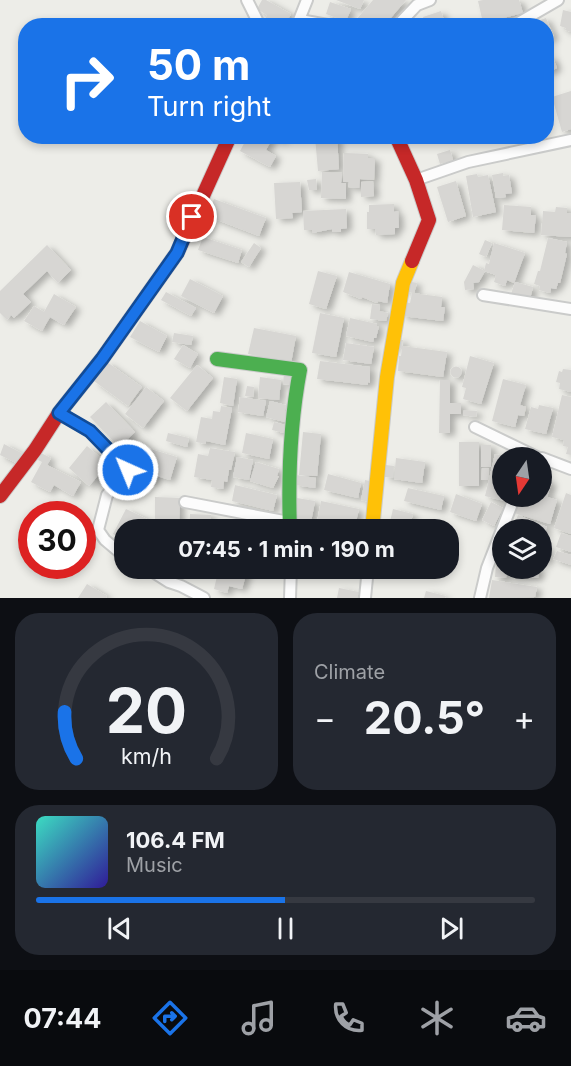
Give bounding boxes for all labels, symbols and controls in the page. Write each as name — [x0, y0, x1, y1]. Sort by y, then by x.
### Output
text: 50 m — [147, 39, 250, 90]
icon: right — [48, 42, 126, 120]
text: Turn right — [147, 90, 271, 123]
pin — [166, 191, 217, 242]
icon: arrive — [175, 200, 208, 233]
position arrow — [96, 438, 160, 502]
north arrow — [492, 447, 552, 507]
map controls — [492, 447, 552, 579]
speed limit sign: 30 — [18, 501, 96, 579]
button: layers — [492, 519, 552, 579]
text: 07:45 · 1 min · 190 m — [178, 536, 395, 562]
text: Climate — [314, 660, 385, 684]
text: 20 — [106, 673, 187, 748]
text: 20.5° — [364, 690, 485, 745]
text: − — [314, 698, 336, 738]
text: + — [513, 698, 535, 738]
text: km/h — [121, 743, 172, 769]
text: 106.4 FM — [126, 827, 225, 853]
text: Music — [126, 853, 183, 877]
icon: previous — [103, 912, 136, 945]
icon: pause — [269, 912, 302, 945]
icon: next — [435, 912, 468, 945]
icon: directions — [149, 997, 191, 1039]
icon: music — [238, 997, 280, 1039]
icon: phone — [327, 997, 369, 1039]
icon: climate — [416, 997, 458, 1039]
icon: car — [505, 997, 547, 1039]
text: 07:44 — [24, 1002, 102, 1035]

